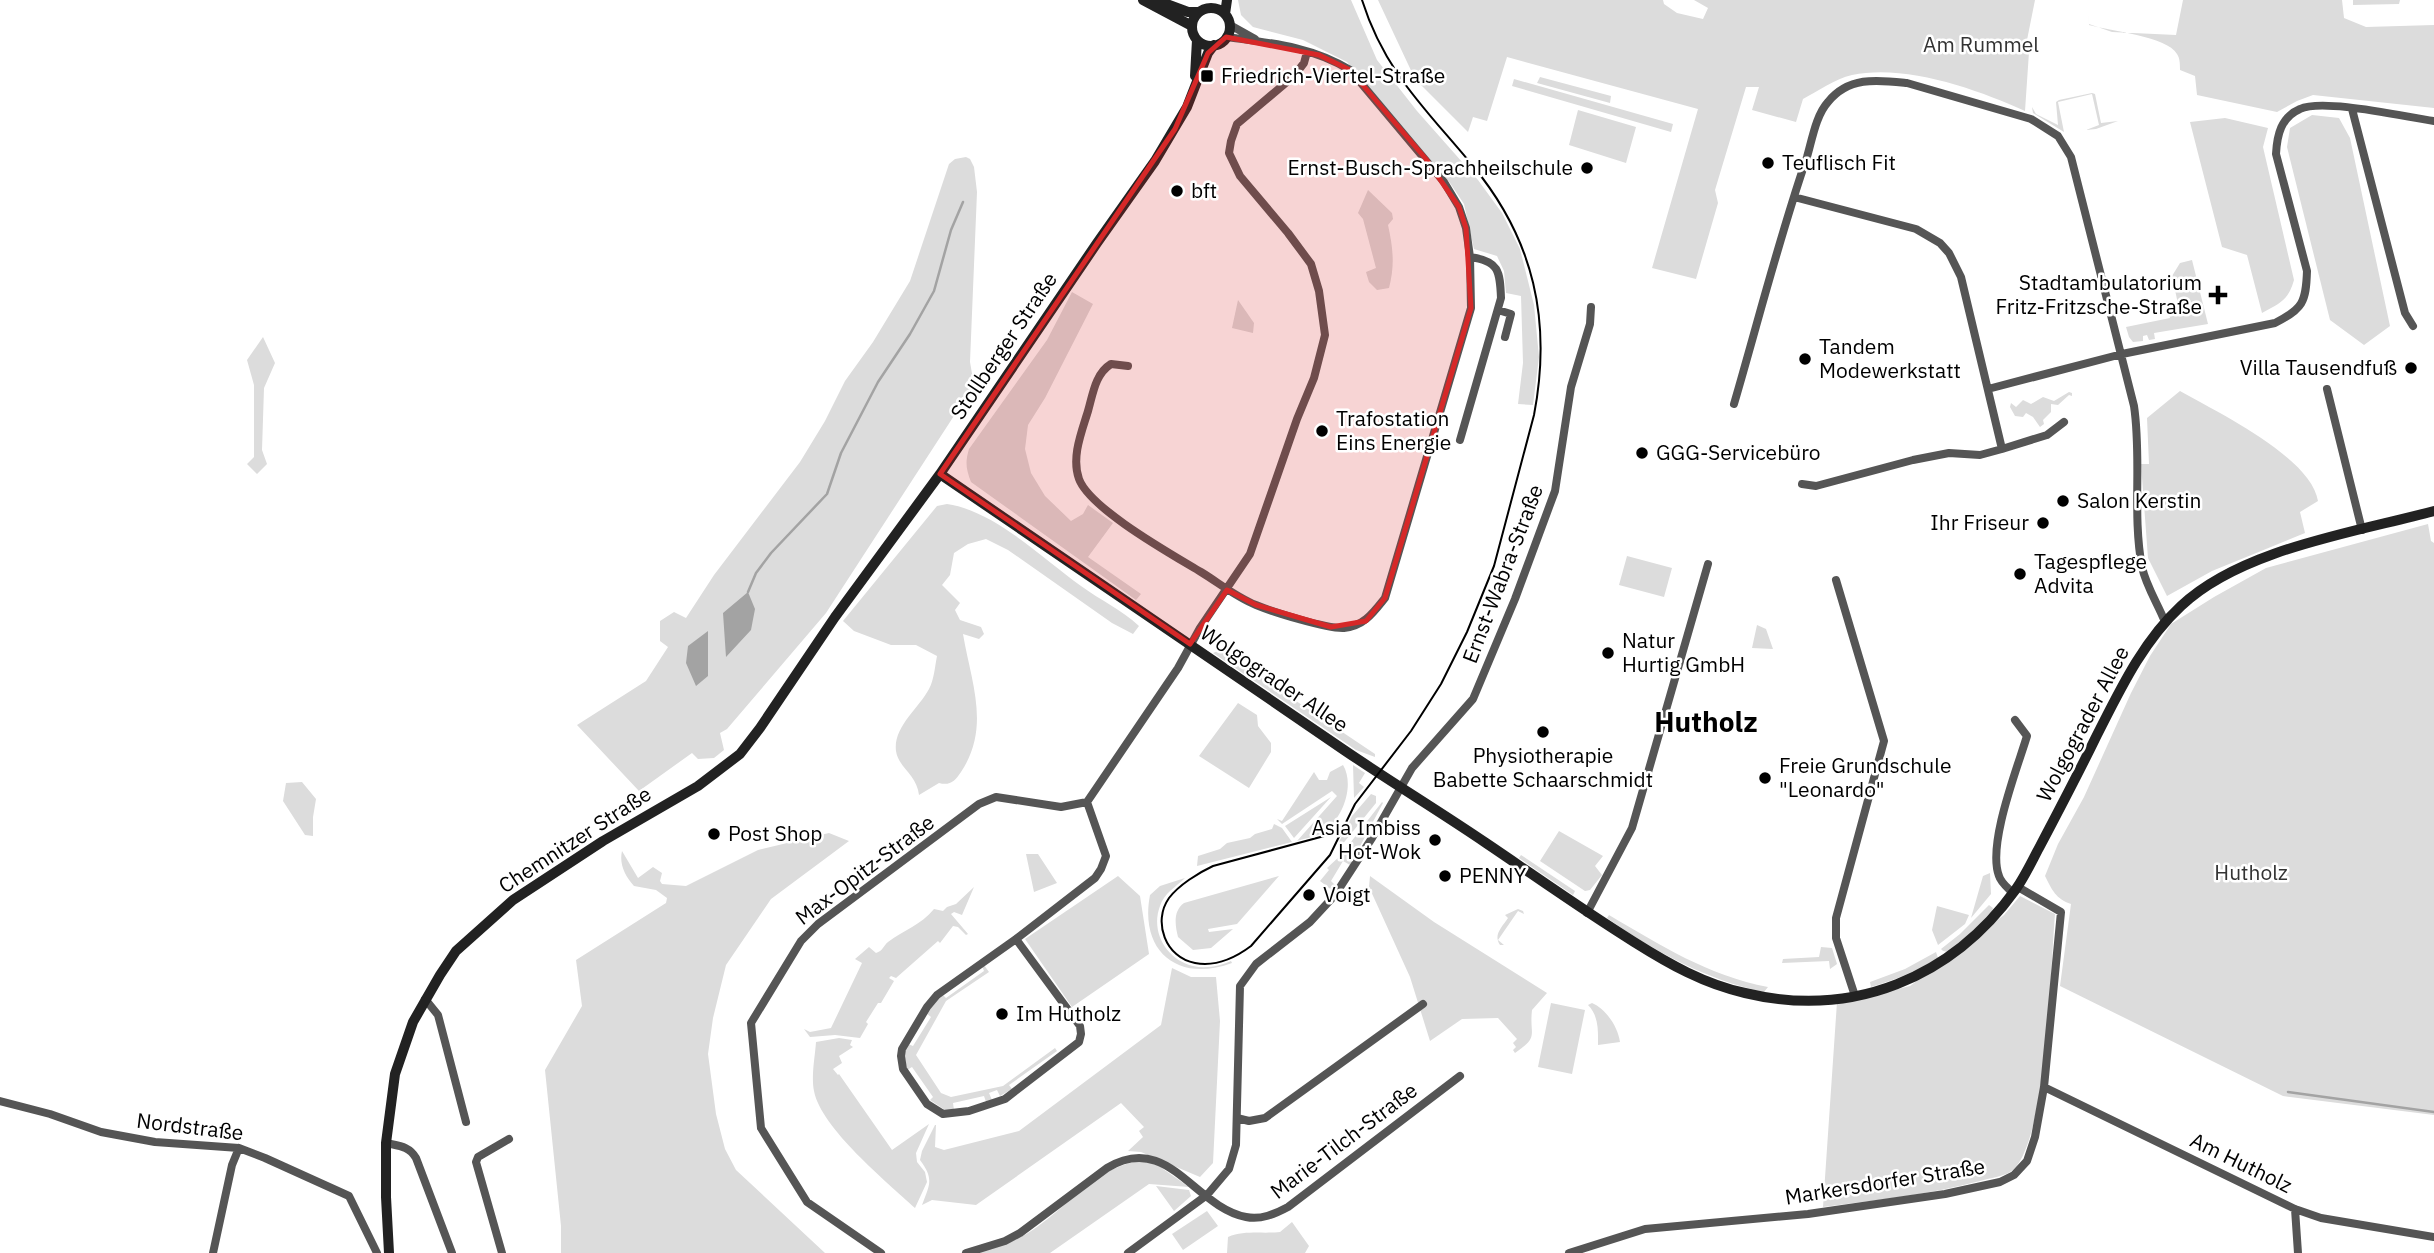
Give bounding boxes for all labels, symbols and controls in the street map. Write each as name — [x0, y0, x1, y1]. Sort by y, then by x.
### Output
park label: Am Rummel — [1923, 30, 2039, 58]
place label: Friedrich-Viertel-Straße — [1221, 61, 1445, 89]
marker: Friedrich-Viertel-Straße — [1199, 68, 1215, 84]
place label: Teuflisch Fit — [1782, 148, 1896, 176]
place label: Ernst-Busch-Sprachheilschule — [1287, 153, 1573, 181]
marker: Teuflisch Fit — [1760, 155, 1776, 171]
marker: Ernst-Busch-Sprachheilschule — [1579, 160, 1595, 176]
place label: bft — [1191, 176, 1217, 204]
marker: bft — [1169, 183, 1185, 199]
street label: Stollberger Straße — [943, 266, 1063, 425]
place label: Stadtambulatorium Fritz-Fritzsche-Straße — [1995, 268, 2202, 320]
marker: Stadtambulatorium Fritz-Fritzsche-Straße — [2208, 285, 2228, 305]
place label: Tandem Modewerkstatt — [1819, 332, 1961, 384]
marker: Tandem Modewerkstatt — [1797, 351, 1813, 367]
place label: Villa Tausendfuß — [2240, 353, 2397, 381]
marker: Villa Tausendfuß — [2403, 360, 2419, 376]
place label: Trafostation Eins Energie — [1336, 404, 1451, 456]
marker: Trafostation Eins Energie — [1314, 423, 1330, 439]
place label: GGG-Servicebüro — [1656, 438, 1821, 466]
marker: GGG-Servicebüro — [1634, 445, 1650, 461]
street label: Ernst-Wabra-Straße — [1455, 480, 1549, 667]
place label: Salon Kerstin — [2077, 486, 2201, 514]
marker: Salon Kerstin — [2055, 493, 2071, 509]
place label: Ihr Friseur — [1930, 508, 2029, 536]
marker: Ihr Friseur — [2035, 515, 2051, 531]
place label: Tagespflege Advita — [2034, 547, 2147, 599]
marker: Tagespflege Advita — [2012, 566, 2028, 582]
street label: Wolgograder Allee — [1195, 618, 1354, 738]
place label: Natur Hurtig GmbH — [1622, 626, 1745, 678]
street label: Wolgograder Allee — [2029, 641, 2135, 806]
marker: Natur Hurtig GmbH — [1600, 645, 1616, 661]
district label: Hutholz — [1654, 703, 1758, 740]
marker: Physiotherapie Babette Schaarschmidt — [1535, 724, 1551, 740]
place label: Physiotherapie Babette Schaarschmidt — [1433, 741, 1653, 793]
place label: Freie Grundschule "Leonardo" — [1779, 751, 1951, 803]
marker: Freie Grundschule "Leonardo" — [1757, 770, 1773, 786]
street label: Chemnitzer Straße — [493, 779, 656, 899]
street label: Max-Opitz-Straße — [789, 808, 940, 931]
place label: Asia Imbiss Hot-Wok — [1311, 813, 1421, 865]
place label: Post Shop — [728, 819, 823, 847]
marker: Post Shop — [706, 826, 722, 842]
marker: Asia Imbiss Hot-Wok — [1427, 832, 1443, 848]
park label: Hutholz — [2214, 858, 2288, 886]
place label: PENNY — [1459, 861, 1527, 889]
marker: PENNY — [1437, 868, 1453, 884]
place label: Voigt — [1323, 880, 1371, 908]
marker: Voigt — [1301, 887, 1317, 903]
place label: Im Hutholz — [1016, 999, 1121, 1027]
marker: Im Hutholz — [994, 1006, 1010, 1022]
street label: Marie-Tilch-Straße — [1264, 1076, 1423, 1205]
street label: Nordstraße — [135, 1106, 245, 1146]
street label: Am Hutholz — [2186, 1125, 2297, 1199]
street label: Markersdorfer Straße — [1783, 1151, 1987, 1211]

